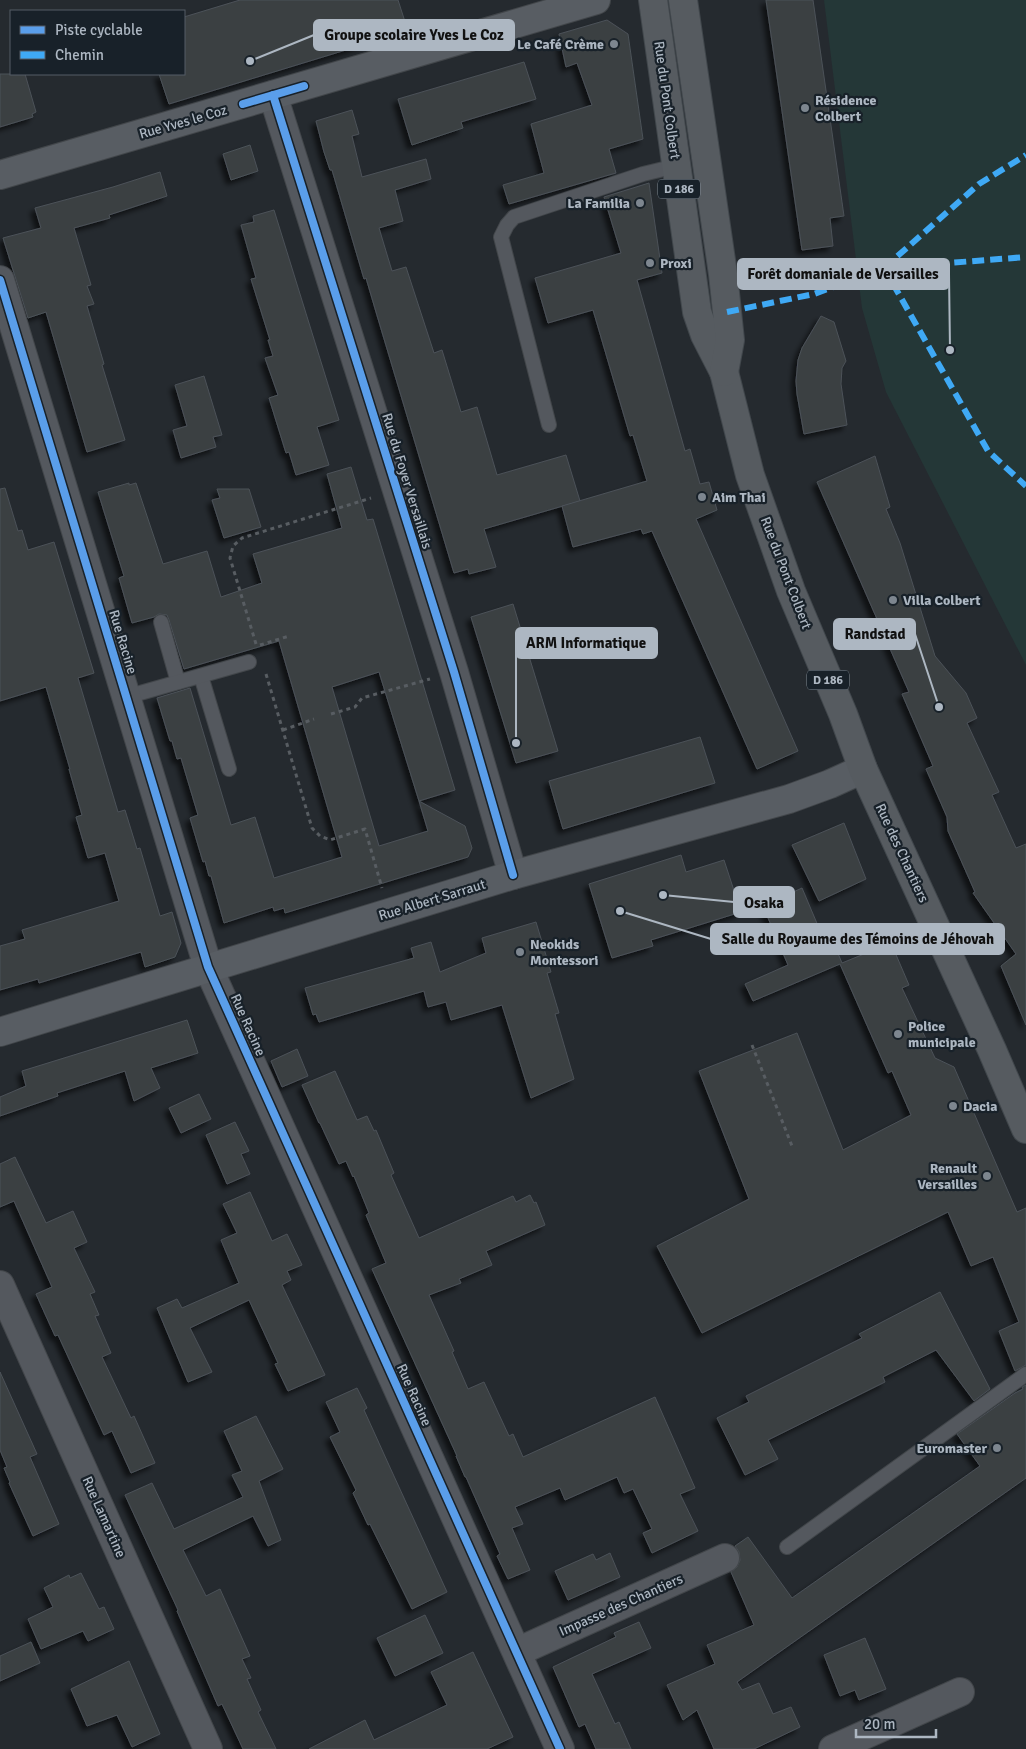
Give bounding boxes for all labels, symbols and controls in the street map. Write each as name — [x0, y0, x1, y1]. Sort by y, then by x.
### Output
legend — [10, 10, 185, 75]
callout: Groupe scolaire Yves Le Coz — [314, 20, 514, 50]
text: Piste cyclable — [55, 21, 143, 39]
text: Groupe scolaire Yves Le Coz — [324, 26, 504, 44]
place label: Le Café Crème — [517, 36, 604, 53]
marker: Le Café Crème — [608, 38, 620, 50]
street label: Rue du Pont Colbert — [650, 40, 684, 160]
text: Chemin — [55, 46, 104, 64]
place label: Résidence Colbert — [815, 92, 876, 125]
street label: Rue Yves le Coz — [137, 101, 229, 143]
marker: Résidence Colbert — [799, 102, 811, 114]
road number: D 186 — [658, 180, 700, 198]
place label: La Familia — [567, 195, 630, 212]
marker: La Familia — [634, 197, 646, 209]
place label: Proxi — [660, 255, 692, 272]
marker: Proxi — [644, 257, 656, 269]
callout: Forêt domaniale de Versailles — [738, 259, 949, 289]
text: Forêt domaniale de Versailles — [747, 265, 939, 283]
street label: Rue du Foyer Versaillais — [378, 411, 436, 551]
place label: Aim Thai — [712, 489, 766, 506]
marker: Aim Thai — [696, 491, 708, 503]
street label: Rue du Pont Colbert — [757, 514, 815, 632]
place label: Villa Colbert — [903, 592, 981, 609]
marker: Villa Colbert — [887, 594, 899, 606]
street label: Rue Racine — [105, 608, 141, 676]
callout: Randstad — [834, 619, 915, 649]
text: Randstad — [844, 625, 906, 643]
callout: ARM Informatique — [516, 628, 657, 658]
text: ARM Informatique — [526, 634, 646, 652]
road number: D 186 — [807, 670, 849, 690]
street label: Rue des Chantiers — [872, 801, 932, 905]
street label: Rue Albert Sarraut — [376, 876, 488, 924]
callout: Osaka — [734, 887, 794, 917]
text: Osaka — [744, 894, 784, 912]
callout: Salle du Royaume des Témoins de Jéhovah — [711, 924, 1004, 954]
text: Salle du Royaume des Témoins de Jéhovah — [722, 930, 994, 948]
place label: Neokids Montessori — [530, 936, 598, 969]
marker: Neokids Montessori — [514, 946, 526, 958]
street label: Rue Racine — [227, 991, 269, 1059]
place label: Police municipale — [908, 1018, 976, 1051]
marker: Police municipale — [892, 1028, 904, 1040]
place label: Dacia — [963, 1098, 997, 1115]
marker: Dacia — [947, 1100, 959, 1112]
place label: Renault Versailles — [917, 1160, 978, 1193]
marker: Renault Versailles — [981, 1170, 993, 1182]
street label: Rue Racine — [393, 1361, 435, 1429]
place label: Euromaster — [916, 1440, 987, 1457]
marker: Euromaster — [991, 1442, 1003, 1454]
street label: Rue Lamartine — [78, 1474, 130, 1560]
street label: Impasse des Chantiers — [556, 1570, 686, 1640]
scale bar — [856, 1706, 936, 1738]
text: 20 m — [864, 1715, 895, 1733]

